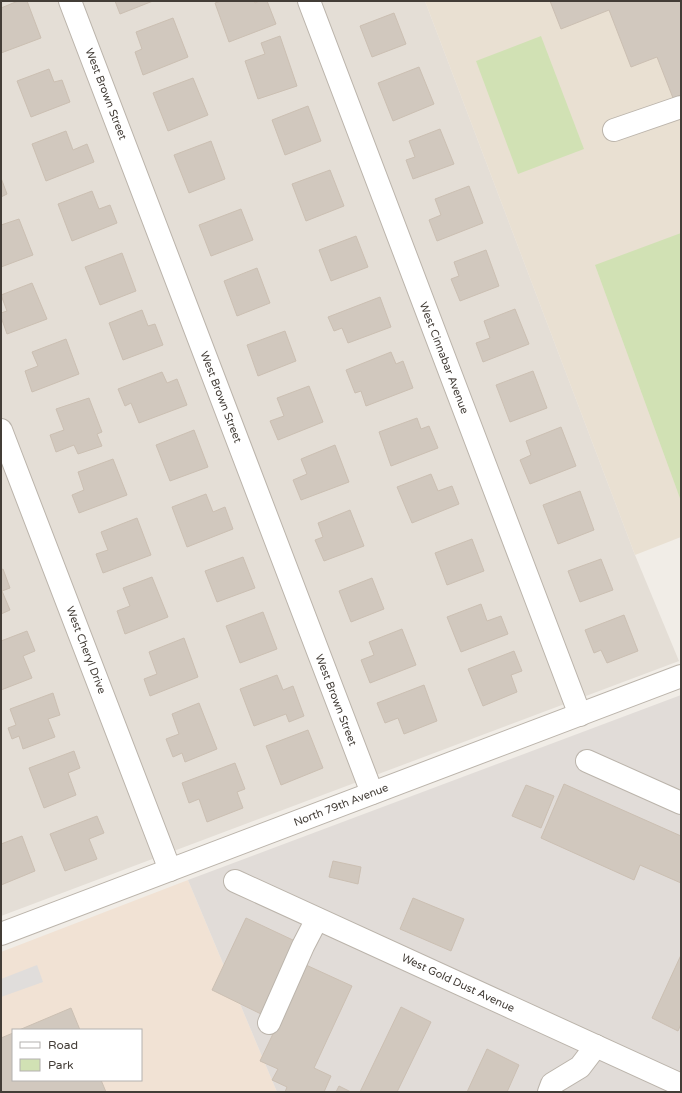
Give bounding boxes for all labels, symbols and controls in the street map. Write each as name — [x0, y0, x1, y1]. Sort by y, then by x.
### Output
street label: West Brown Street — [83, 46, 129, 142]
street label: West Cinnabar Avenue — [417, 300, 471, 416]
street label: West Brown Street — [198, 349, 244, 445]
street label: West Cheryl Drive — [63, 604, 109, 696]
street label: West Brown Street — [313, 652, 359, 748]
street label: North 79th Avenue — [292, 781, 390, 829]
street label: West Gold Dust Avenue — [399, 951, 517, 1015]
legend — [12, 1029, 142, 1081]
text: Road — [48, 1038, 78, 1052]
text: Park — [48, 1058, 74, 1072]

